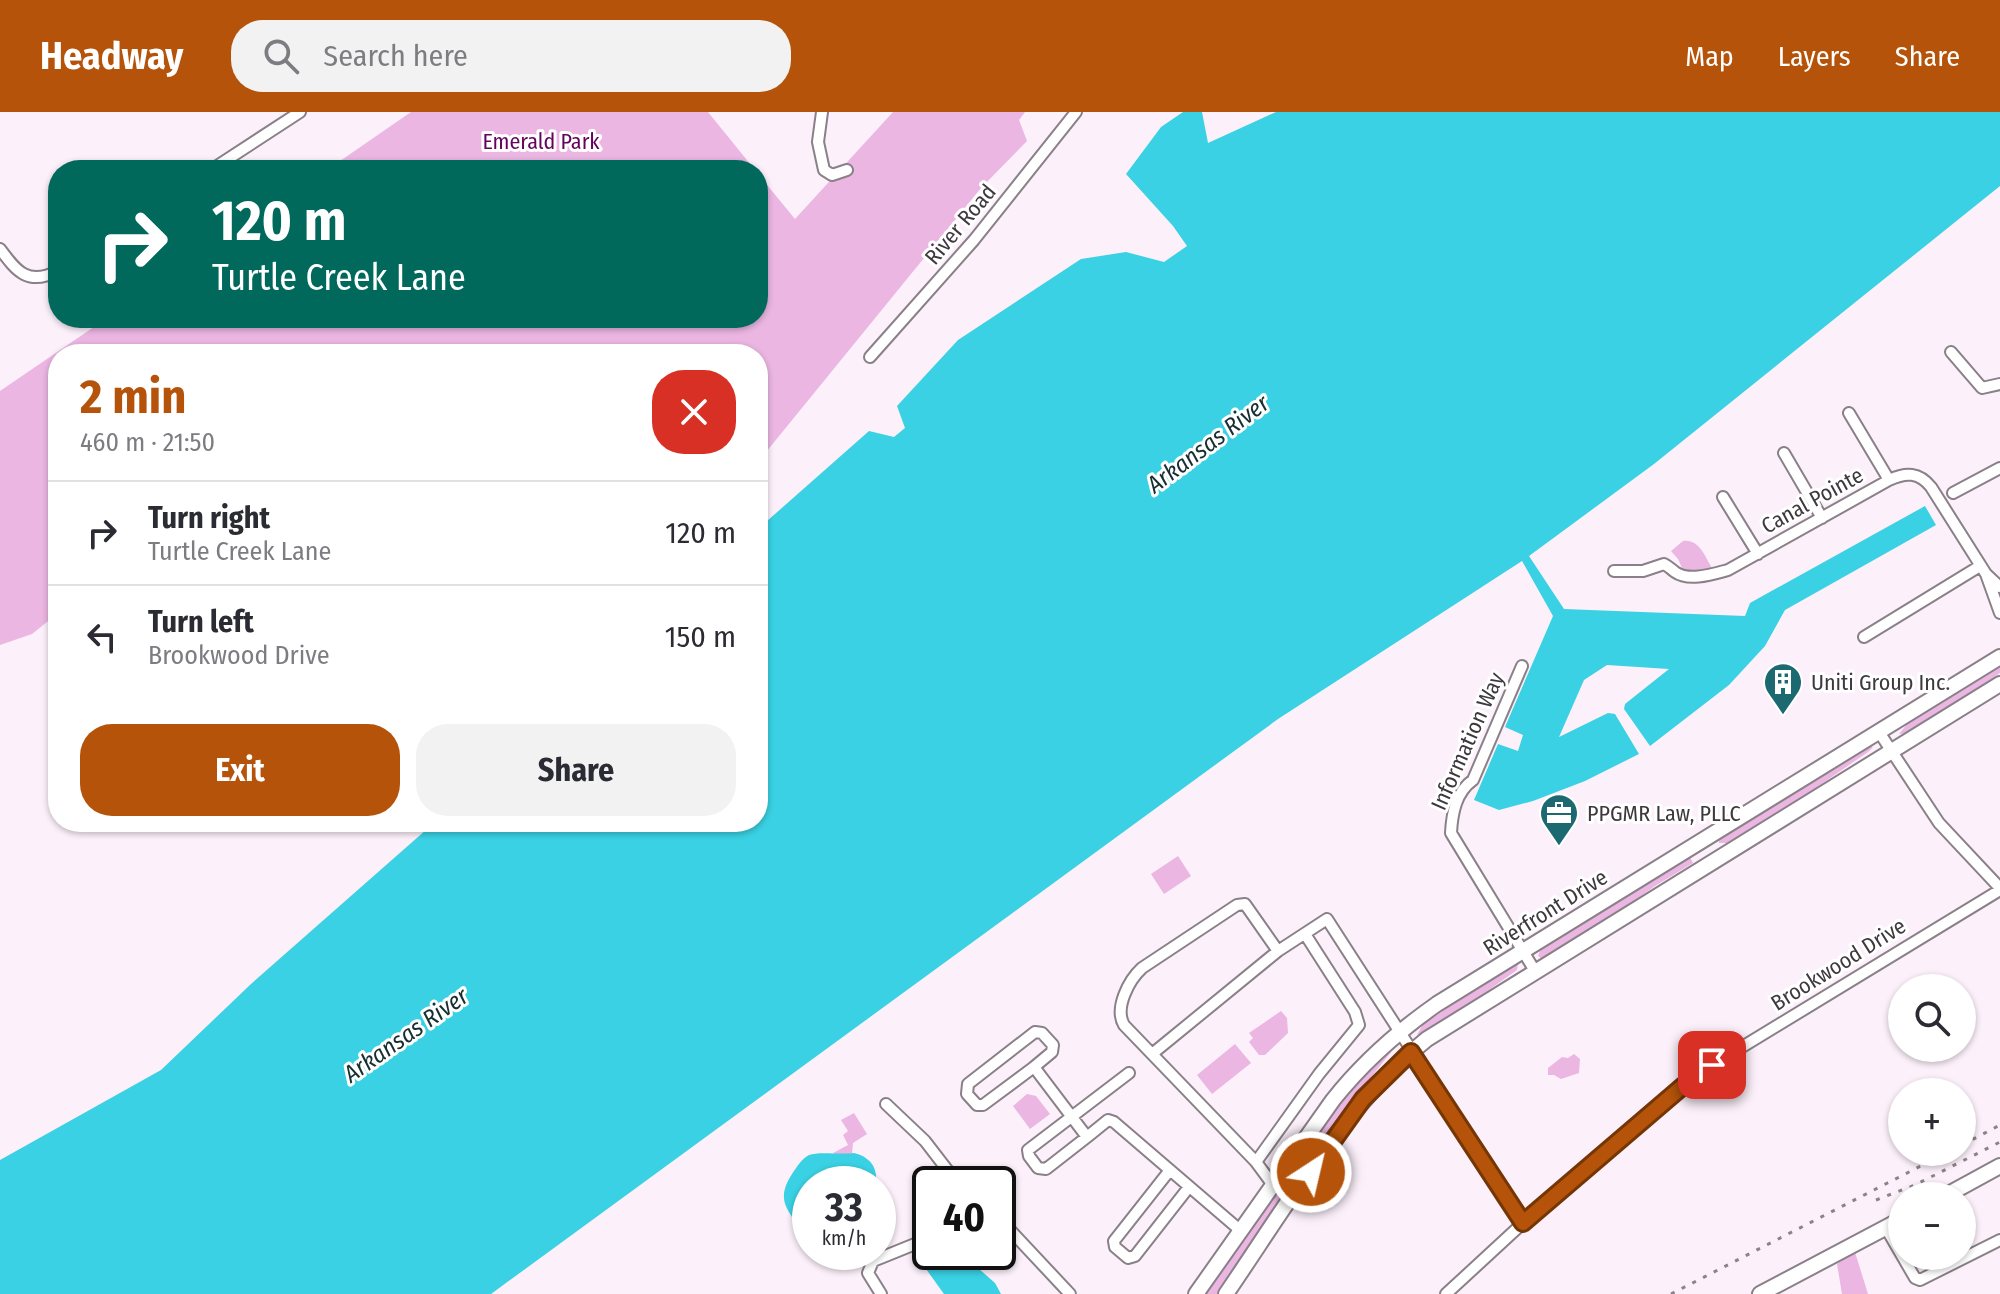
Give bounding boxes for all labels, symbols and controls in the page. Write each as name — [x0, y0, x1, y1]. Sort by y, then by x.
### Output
search box — [231, 20, 791, 92]
text: Headway — [40, 33, 183, 79]
icon: search — [259, 34, 303, 78]
text: Search here — [323, 38, 468, 74]
text: Map — [1685, 40, 1734, 73]
text: Layers — [1778, 40, 1851, 73]
text: Share — [1895, 40, 1960, 73]
park label: Emerald Park — [482, 128, 600, 155]
street label: River Road — [919, 179, 1002, 270]
text: 120 m — [212, 188, 347, 255]
icon: right — [80, 192, 184, 296]
text: Turtle Creek Lane — [212, 256, 466, 300]
text: 2 min — [80, 368, 186, 426]
button: close — [652, 370, 736, 454]
water label: Arkansas River — [1141, 389, 1275, 499]
text: 460 m · 21:50 — [80, 427, 215, 458]
street label: Canal Pointe — [1757, 461, 1868, 539]
text: Turn right — [148, 500, 270, 536]
icon: right — [80, 511, 124, 555]
text: 120 m — [665, 515, 736, 551]
text: Turtle Creek Lane — [148, 536, 331, 567]
text: Turn left — [148, 604, 254, 640]
icon: left — [80, 615, 124, 659]
text: 150 m — [665, 619, 736, 655]
text: Brookwood Drive — [148, 640, 330, 671]
building icon: Uniti Group Inc. — [1762, 661, 1804, 716]
street label: Information Way — [1425, 668, 1510, 814]
place label: Uniti Group Inc. — [1811, 669, 1950, 696]
button: Exit — [80, 724, 400, 816]
button: Share — [416, 724, 736, 816]
office icon: PPGMR Law, PLLC — [1538, 792, 1580, 847]
place label: PPGMR Law, PLLC — [1587, 800, 1741, 827]
street label: Riverfront Drive — [1478, 863, 1612, 961]
street label: Brookwood Drive — [1766, 912, 1911, 1017]
map controls — [1888, 974, 1976, 1270]
button: search — [1888, 974, 1976, 1062]
water label: Arkansas River — [338, 981, 474, 1089]
pin — [1678, 1031, 1746, 1099]
icon: arrive — [1690, 1043, 1734, 1087]
button: + — [1888, 1078, 1976, 1166]
position arrow — [1269, 1130, 1353, 1214]
speed limit sign: 40 — [912, 1166, 1016, 1270]
button: − — [1888, 1182, 1976, 1270]
text: 33 — [825, 1184, 863, 1232]
text: km/h — [822, 1226, 866, 1250]

